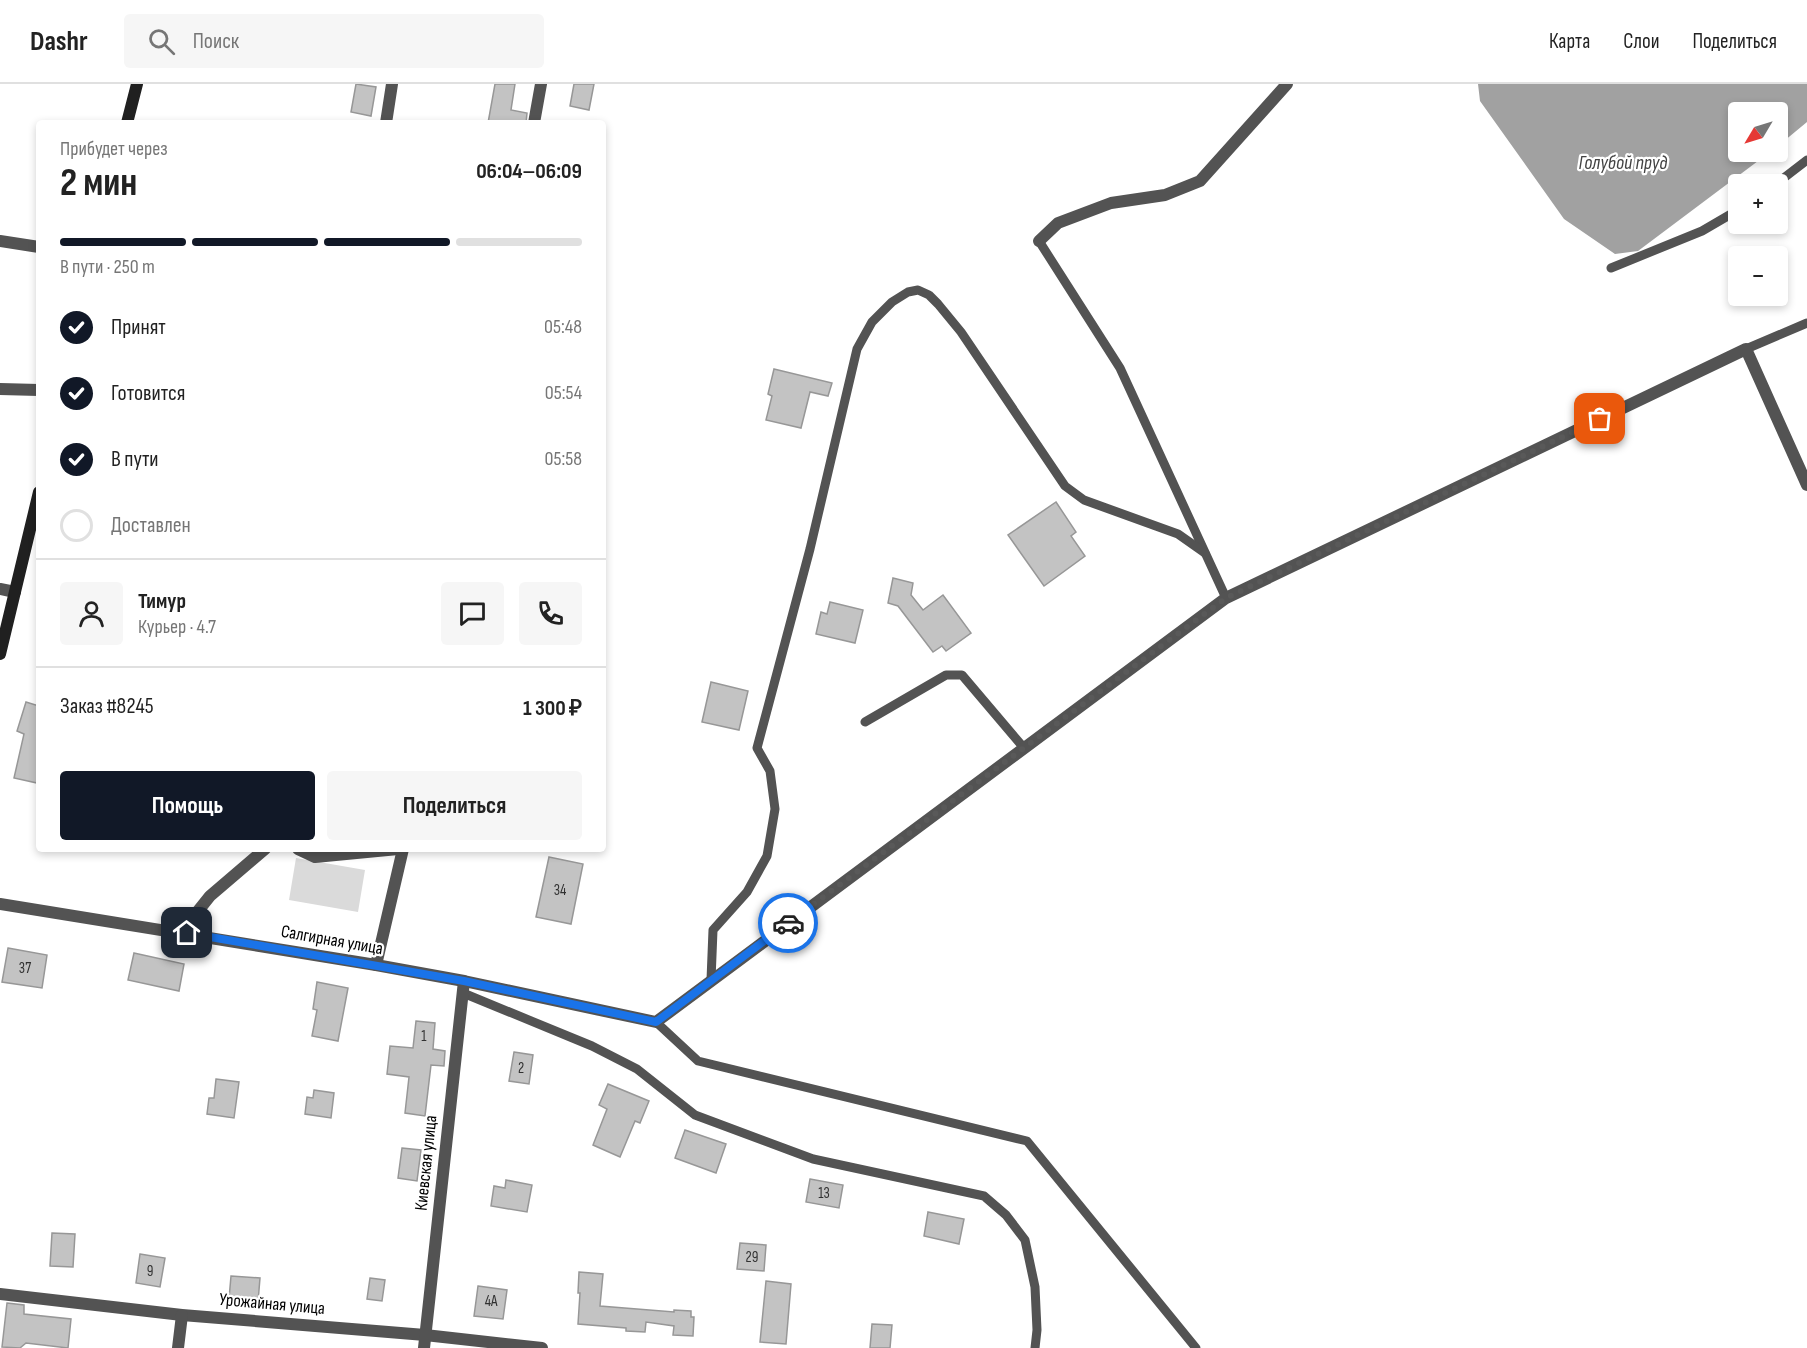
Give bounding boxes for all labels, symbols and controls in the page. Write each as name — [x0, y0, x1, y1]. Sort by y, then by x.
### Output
search box — [124, 14, 544, 68]
text: Dashr — [30, 25, 88, 58]
icon: search — [145, 25, 178, 58]
text: Поиск — [193, 28, 239, 55]
text: Карта — [1549, 29, 1590, 54]
text: Слои — [1623, 29, 1659, 54]
text: Поделиться — [1692, 29, 1777, 54]
north arrow — [1728, 102, 1788, 162]
map controls — [1728, 102, 1788, 306]
text: Прибудет через — [60, 137, 168, 161]
water label: Голубой пруд — [1578, 151, 1668, 175]
text: 06:04–06:09 — [476, 158, 582, 185]
text: 2 мин — [60, 160, 137, 207]
button: + — [1728, 174, 1788, 234]
button: − — [1728, 246, 1788, 306]
text: В пути · 250 m — [60, 255, 155, 279]
icon: check — [60, 311, 93, 344]
text: Принят — [111, 314, 166, 341]
text: 05:48 — [544, 315, 582, 339]
icon: check — [60, 377, 93, 410]
text: Готовится — [111, 380, 185, 407]
text: 05:54 — [545, 381, 582, 405]
pin — [1574, 393, 1625, 444]
icon: bag — [1583, 402, 1616, 435]
icon: check — [60, 443, 93, 476]
text: В пути — [111, 446, 159, 473]
text: 05:58 — [544, 447, 582, 471]
text: Доставлен — [111, 512, 191, 539]
button: person — [60, 582, 123, 645]
button: chat — [441, 582, 504, 645]
button: phone — [519, 582, 582, 645]
text: Тимур — [138, 588, 186, 615]
text: Курьер · 4.7 — [138, 615, 216, 639]
text: Заказ #8245 — [60, 693, 154, 720]
text: 1 300 ₽ — [523, 695, 582, 722]
button: Помощь — [60, 771, 315, 840]
button: Поделиться — [327, 771, 582, 840]
house number: 34 — [554, 881, 566, 900]
courier — [758, 893, 818, 953]
pin — [161, 907, 212, 958]
icon: car — [772, 907, 805, 940]
icon: home — [170, 916, 203, 949]
street label: Салгирная улица — [279, 921, 385, 959]
house number: 37 — [19, 959, 31, 978]
house number: 1 — [421, 1027, 427, 1046]
house number: 2 — [518, 1059, 524, 1078]
street label: Киевская улица — [411, 1114, 441, 1212]
house number: 13 — [818, 1184, 830, 1203]
house number: 29 — [746, 1248, 758, 1267]
house number: 9 — [147, 1262, 153, 1281]
street label: Урожайная улица — [218, 1289, 326, 1319]
house number: 4А — [485, 1292, 498, 1311]

